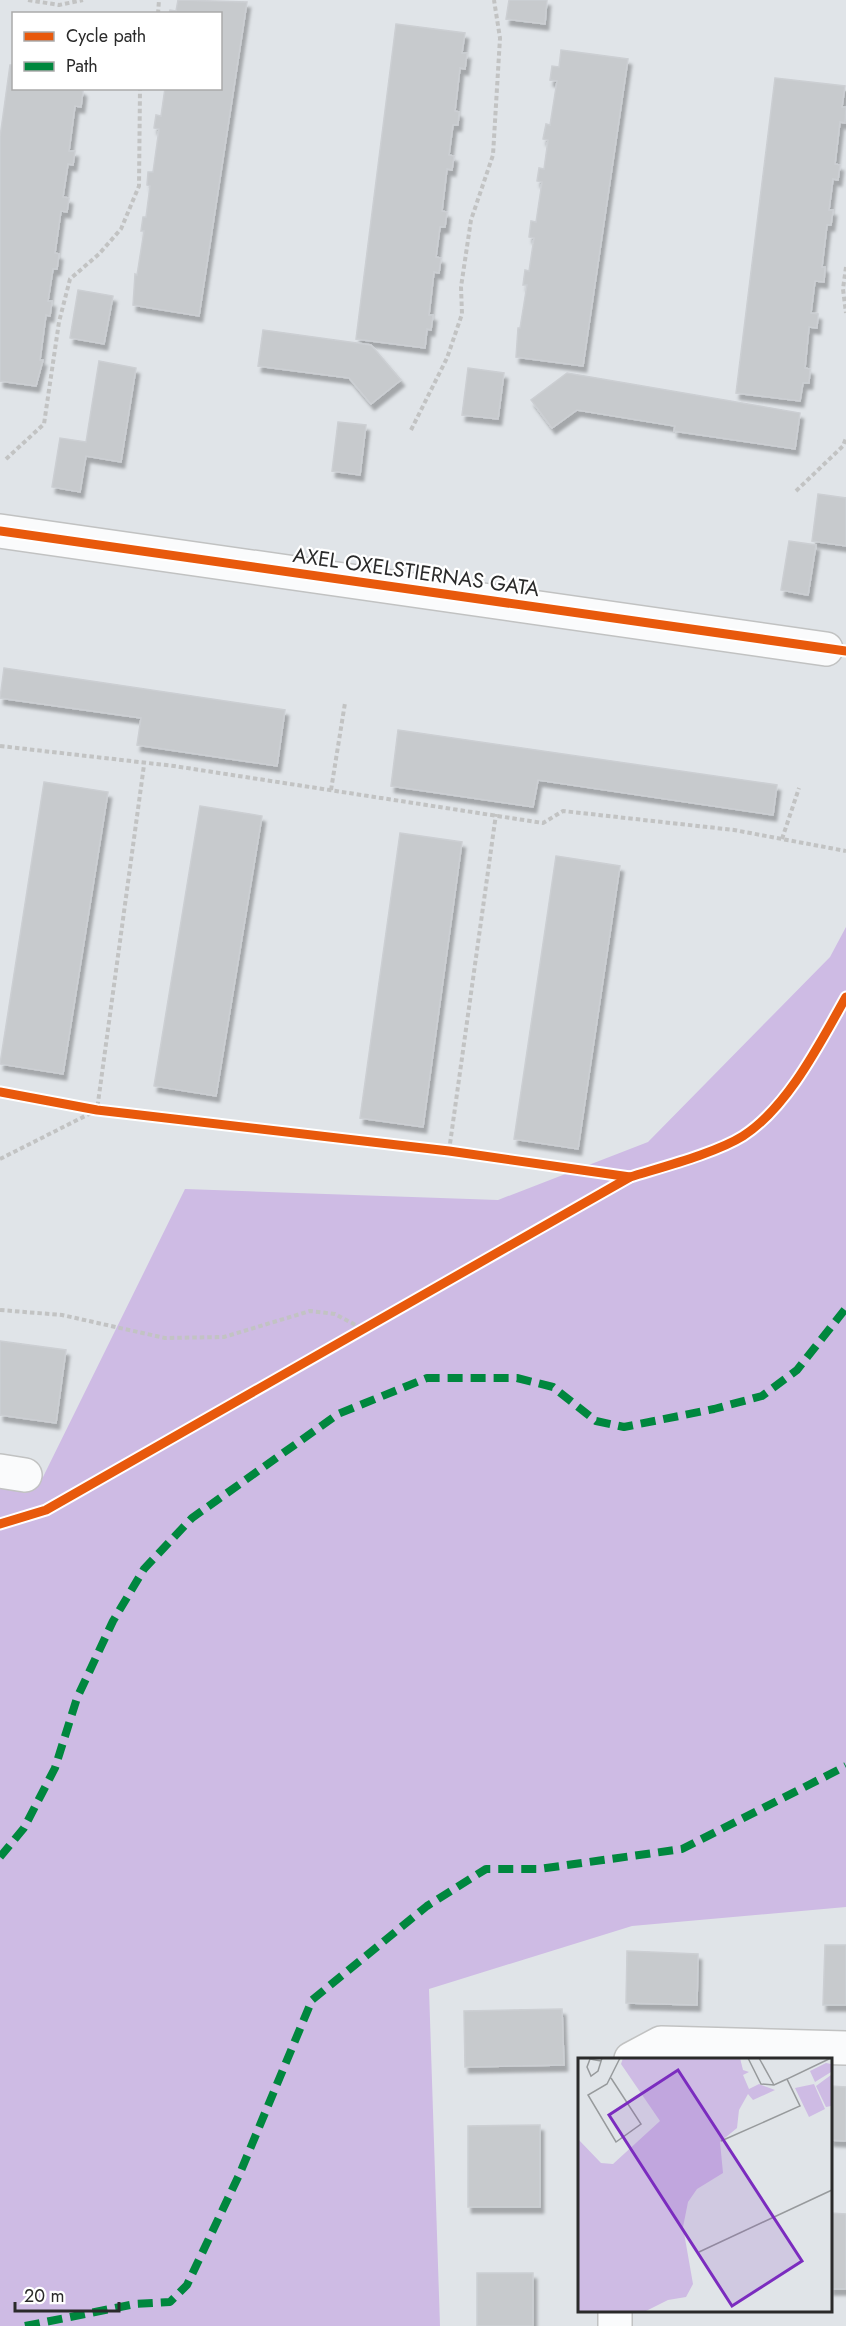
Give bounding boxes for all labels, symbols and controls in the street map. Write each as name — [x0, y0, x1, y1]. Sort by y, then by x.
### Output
legend — [12, 12, 222, 90]
text: Cycle path — [66, 23, 146, 49]
text: Path — [66, 53, 98, 79]
street label: AXEL OXELSTIERNAS GATA — [291, 540, 541, 604]
inset map — [578, 2058, 831, 2311]
scale bar — [15, 2275, 118, 2313]
text: 20 m — [24, 2283, 64, 2309]

